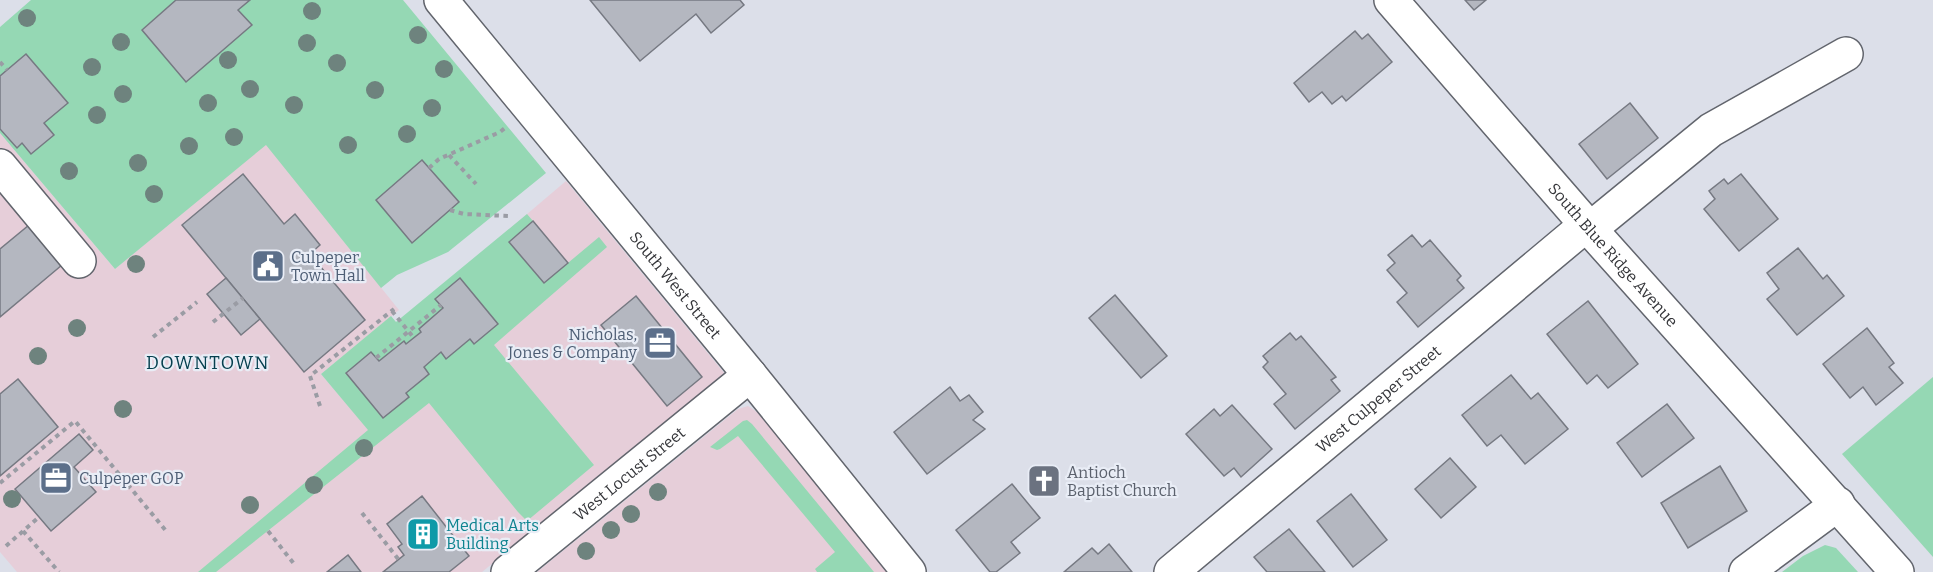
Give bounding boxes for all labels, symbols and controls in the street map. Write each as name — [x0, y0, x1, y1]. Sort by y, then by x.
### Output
street label: South Blue Ridge Avenue — [1544, 179, 1682, 331]
street label: South West Street — [626, 228, 725, 343]
public building icon: Culpeper Town Hall — [250, 248, 286, 284]
place label: Culpeper Town Hall — [291, 248, 365, 285]
place label: Nicholas, Jones & Company — [507, 325, 638, 362]
office icon: Nicholas, Jones & Company — [642, 325, 678, 361]
street label: West Culpeper Street — [1312, 341, 1445, 457]
district label: DOWNTOWN — [146, 352, 270, 374]
street label: West Locust Street — [570, 423, 689, 525]
office icon: Culpeper GOP — [38, 460, 74, 496]
church icon: Antioch Baptist Church — [1026, 463, 1062, 499]
place label: Antioch Baptist Church — [1067, 463, 1177, 500]
place label: Culpeper GOP — [79, 469, 184, 488]
building icon: Medical Arts Building — [405, 516, 441, 552]
place label: Medical Arts Building — [446, 516, 539, 553]

